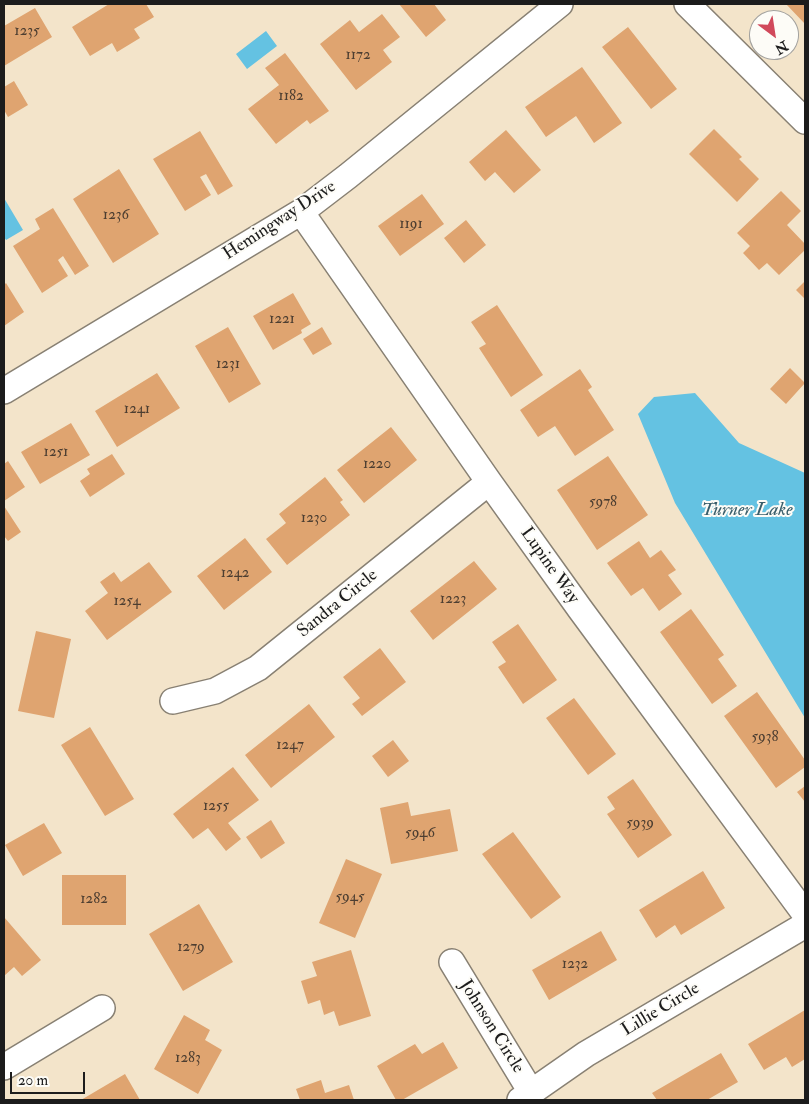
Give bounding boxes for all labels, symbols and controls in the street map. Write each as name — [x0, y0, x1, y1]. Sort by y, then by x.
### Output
north arrow — [749, 10, 799, 60]
house number: 1235 — [14, 23, 40, 41]
text: N — [772, 37, 791, 58]
house number: 1172 — [345, 47, 371, 65]
house number: 1182 — [278, 88, 304, 106]
street label: Hemingway Drive — [220, 176, 340, 266]
house number: 1236 — [103, 207, 129, 225]
house number: 1191 — [399, 216, 423, 234]
house number: 1221 — [269, 311, 295, 329]
house number: 1231 — [216, 356, 240, 374]
house number: 1241 — [124, 401, 150, 419]
house number: 1251 — [44, 444, 68, 462]
house number: 1220 — [363, 456, 391, 474]
house number: 5978 — [589, 494, 617, 512]
water label: Turner Lake — [702, 500, 792, 522]
house number: 1230 — [301, 510, 327, 528]
street label: Lupine Way — [515, 524, 583, 608]
house number: 1242 — [221, 565, 249, 583]
street label: Sandra Circle — [293, 565, 383, 643]
house number: 1223 — [440, 591, 466, 609]
house number: 1254 — [113, 593, 141, 611]
house number: 5938 — [751, 729, 779, 747]
house number: 1247 — [276, 737, 304, 755]
house number: 1255 — [203, 798, 229, 816]
house number: 5939 — [626, 815, 654, 833]
house number: 5946 — [405, 825, 435, 843]
house number: 5945 — [336, 889, 364, 907]
house number: 1282 — [80, 891, 108, 909]
house number: 1279 — [177, 939, 205, 957]
house number: 1232 — [562, 956, 588, 974]
street label: Johnson Circle — [454, 976, 528, 1078]
street label: Lillie Circle — [618, 978, 704, 1042]
house number: 1283 — [175, 1050, 201, 1068]
scale bar — [12, 1062, 88, 1094]
text: 20 m — [18, 1071, 48, 1090]

